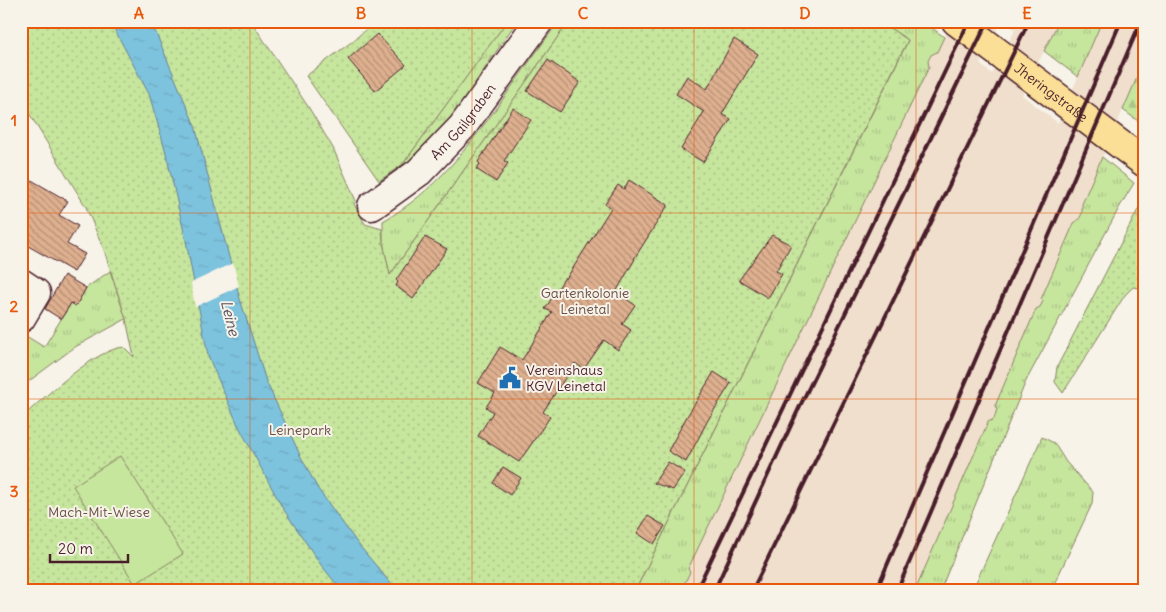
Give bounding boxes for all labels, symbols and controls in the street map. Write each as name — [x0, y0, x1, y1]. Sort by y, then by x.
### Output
text: A — [134, 3, 144, 23]
text: B — [356, 3, 367, 23]
text: C — [578, 3, 589, 23]
text: D — [799, 3, 811, 23]
text: E — [1022, 3, 1032, 23]
street label: Jheringstraße — [1011, 59, 1092, 126]
street label: Am Gailgraben — [426, 80, 500, 164]
text: 1 — [11, 110, 17, 130]
park label: Gartenkolonie Leinetal — [541, 284, 629, 318]
text: 2 — [10, 296, 19, 316]
water label: Leine — [217, 298, 244, 338]
place label: Vereinshaus KGV Leinetal — [526, 361, 606, 395]
public building icon: Vereinshaus KGV Leinetal — [497, 365, 523, 391]
park label: Leinepark — [269, 421, 331, 439]
text: 3 — [9, 481, 19, 501]
park label: Mach-Mit-Wiese — [48, 503, 150, 521]
scale bar — [50, 532, 128, 564]
text: 20 m — [58, 539, 93, 558]

